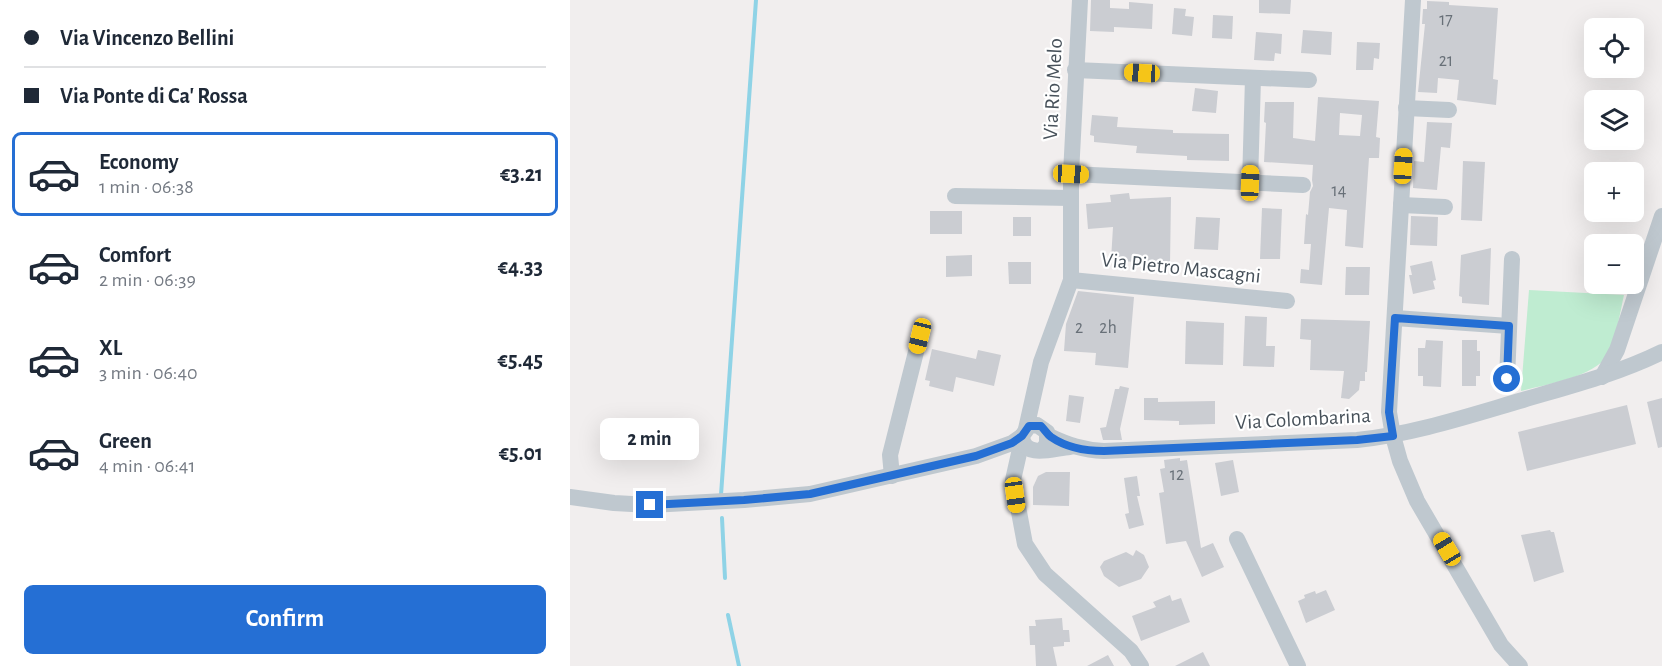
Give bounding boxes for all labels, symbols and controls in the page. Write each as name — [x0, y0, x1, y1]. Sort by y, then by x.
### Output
house number: 17 — [1439, 11, 1453, 29]
map controls — [1584, 18, 1644, 294]
button: locate — [1584, 18, 1644, 78]
text: Via Vincenzo Bellini — [60, 27, 234, 49]
street label: Via Rio Melo — [1040, 38, 1066, 140]
house number: 21 — [1439, 52, 1453, 70]
car — [1124, 63, 1160, 83]
text: Via Ponte di Ca' Rossa — [60, 85, 248, 107]
button: layers — [1584, 90, 1644, 150]
icon: car — [27, 147, 81, 201]
car — [1393, 148, 1413, 184]
text: Economy — [99, 151, 179, 173]
button: + — [1584, 162, 1644, 222]
text: €3.21 — [500, 163, 543, 185]
car — [1053, 164, 1089, 184]
car — [1240, 165, 1260, 201]
text: 1 min · 06:38 — [99, 177, 194, 197]
house number: 14 — [1332, 182, 1347, 200]
button: − — [1584, 234, 1644, 294]
icon: car — [27, 240, 81, 294]
text: Comfort — [99, 244, 171, 266]
street label: Via Pietro Mascagni — [1100, 249, 1262, 287]
text: €4.33 — [498, 256, 543, 278]
text: 2 min · 06:39 — [99, 270, 196, 290]
car — [907, 316, 933, 356]
house number: 2 — [1075, 319, 1083, 337]
house number: 2h — [1099, 319, 1117, 337]
icon: car — [27, 333, 81, 387]
text: XL — [99, 337, 122, 359]
text: €5.45 — [498, 349, 543, 371]
text: 3 min · 06:40 — [99, 363, 198, 383]
route start — [1493, 365, 1520, 392]
street label: Via Colombarina — [1235, 405, 1372, 433]
callout: 2 min — [601, 418, 700, 460]
icon: car — [27, 426, 81, 480]
text: 2 min — [627, 429, 672, 449]
text: Green — [99, 430, 152, 452]
text: €5.01 — [499, 442, 543, 464]
text: 4 min · 06:41 — [99, 456, 195, 476]
house number: 12 — [1170, 466, 1184, 484]
car — [1004, 476, 1026, 514]
route end — [636, 491, 663, 518]
car — [1430, 529, 1464, 569]
button: Confirm — [24, 585, 546, 654]

